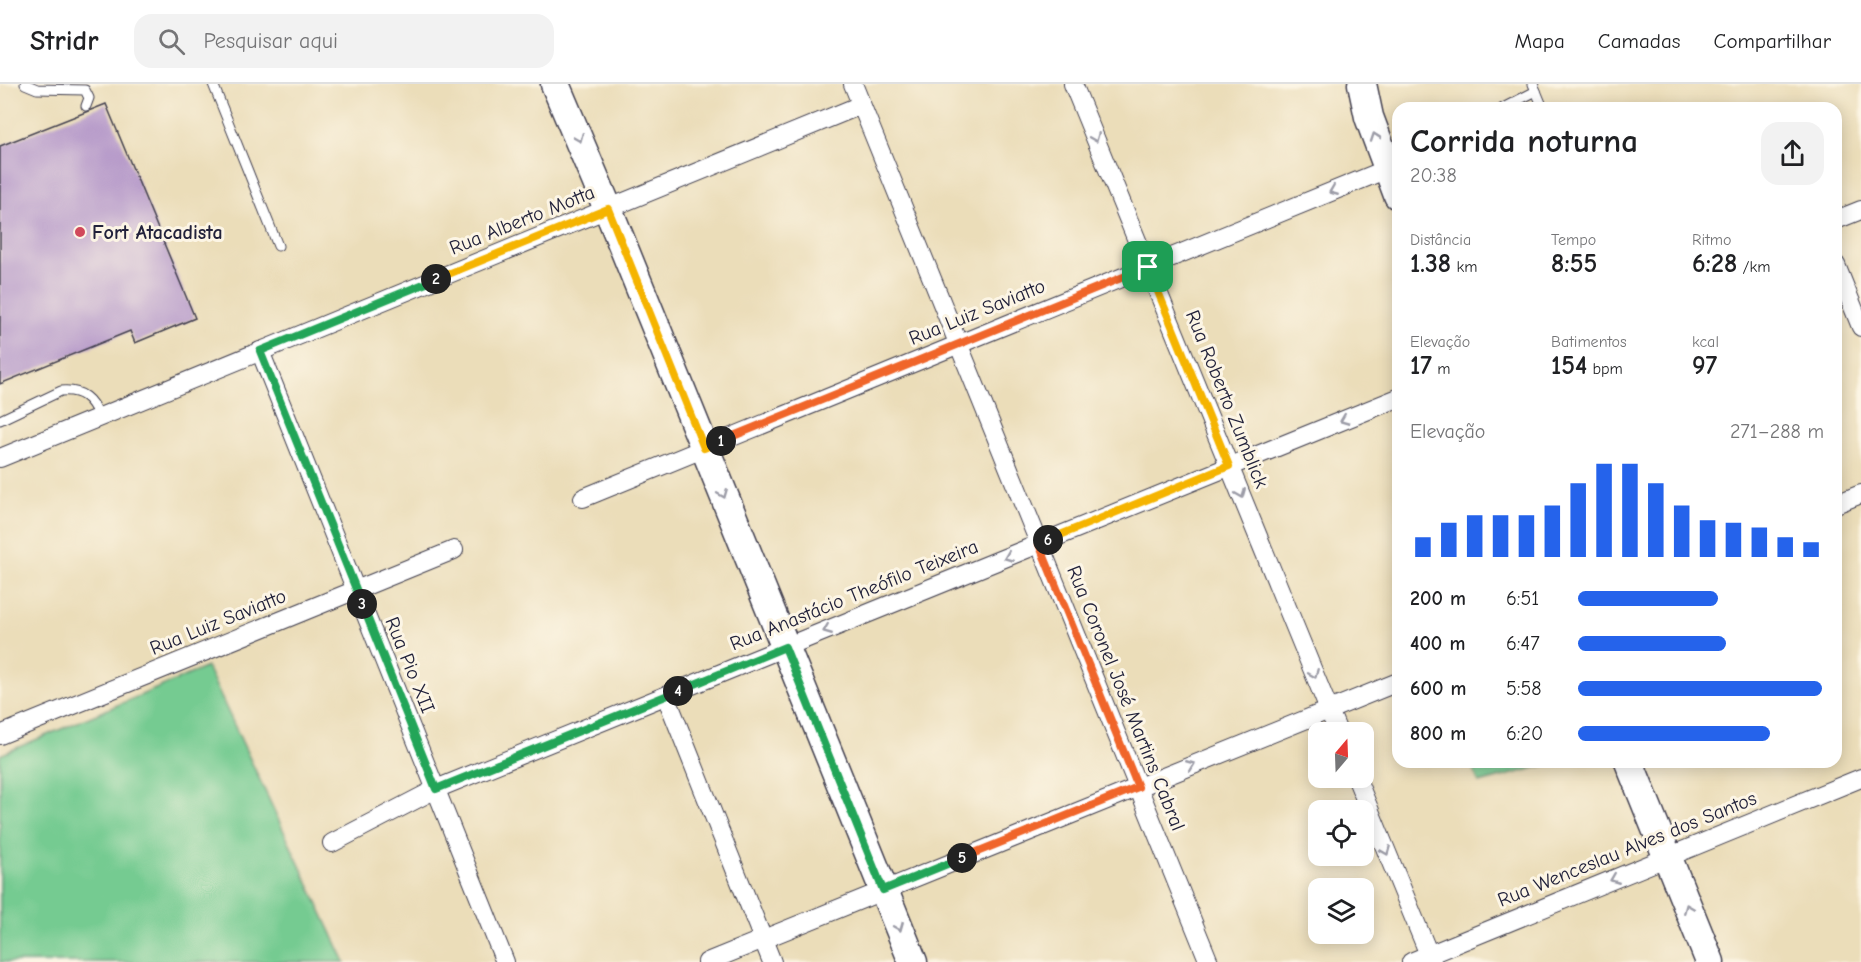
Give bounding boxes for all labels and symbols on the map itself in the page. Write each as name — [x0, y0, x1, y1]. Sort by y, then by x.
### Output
one-way arrow — [571, 131, 583, 142]
one-way arrow — [1088, 132, 1101, 143]
one-way arrow — [1370, 132, 1383, 143]
street label: Rua Alberto Motta — [446, 180, 598, 260]
one-way arrow — [1328, 184, 1339, 196]
place label: Fort Atacadista — [92, 221, 223, 244]
marker: Fort Atacadista — [73, 225, 87, 239]
pin — [1122, 241, 1173, 292]
pin: 2 — [421, 264, 451, 294]
street label: Rua Luiz Saviatto — [905, 274, 1049, 350]
street label: Rua Roberto Zumblick — [1181, 307, 1273, 492]
one-way arrow — [1339, 413, 1350, 425]
pin: 1 — [706, 426, 736, 456]
one-way arrow — [716, 487, 728, 498]
one-way arrow — [1234, 487, 1246, 498]
pin: 6 — [1033, 525, 1063, 555]
street label: Rua Anastácio Theófilo Teixeira — [727, 535, 981, 655]
one-way arrow — [1003, 550, 1014, 562]
street label: Rua Coronel José Martins Cabral — [1062, 562, 1190, 834]
street label: Rua Luiz Saviatto — [146, 584, 290, 660]
pin: 3 — [347, 589, 377, 619]
street label: Rua Pio XII — [380, 614, 440, 717]
one-way arrow — [822, 623, 833, 635]
one-way arrow — [1307, 668, 1319, 679]
pin: 4 — [663, 676, 693, 706]
north arrow — [1308, 722, 1374, 788]
one-way arrow — [1184, 760, 1195, 772]
street label: Rua Wenceslau Alves dos Santos — [1494, 786, 1760, 912]
pin: 5 — [947, 843, 977, 873]
one-way arrow — [1379, 845, 1392, 855]
one-way arrow — [1609, 872, 1620, 884]
one-way arrow — [1683, 903, 1696, 914]
one-way arrow — [892, 921, 904, 932]

